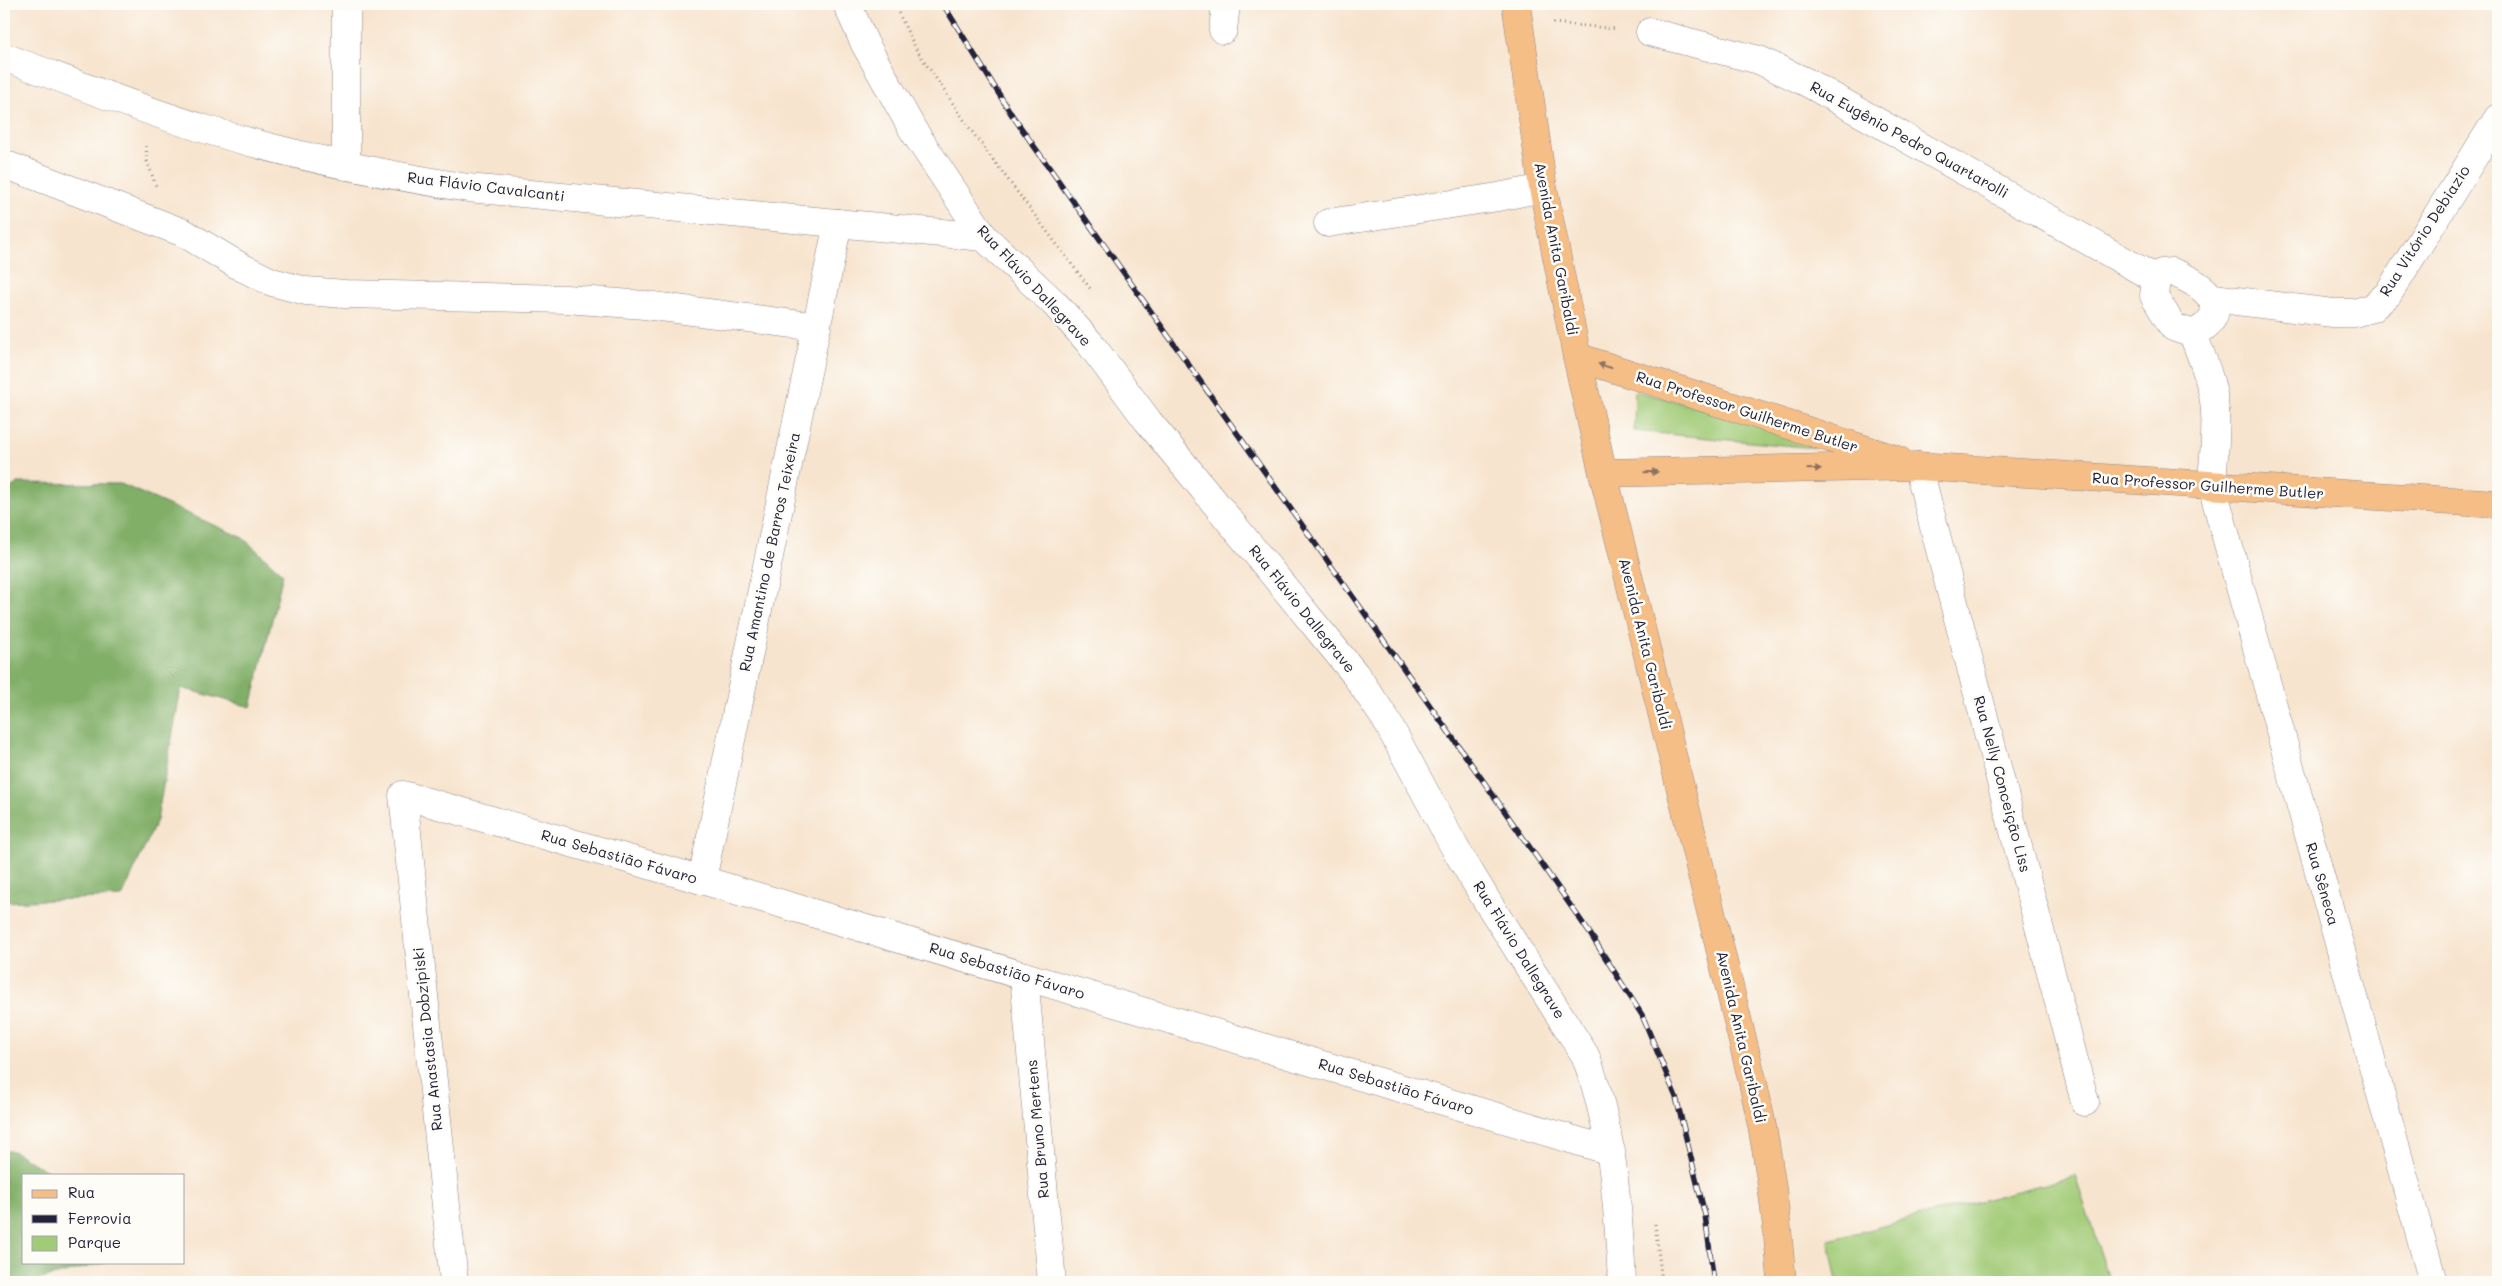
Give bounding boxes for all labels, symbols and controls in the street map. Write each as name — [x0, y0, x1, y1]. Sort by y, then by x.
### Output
street label: Rua Eugênio Pedro Quartarolli — [1807, 76, 2012, 202]
street label: Avenida Anita Garibaldi — [1530, 161, 1584, 337]
street label: Rua Vitório Debiazio — [2374, 161, 2474, 300]
street label: Rua Flávio Cavalcanti — [406, 166, 566, 206]
street label: Rua Flávio Dallegrave — [973, 220, 1096, 350]
one-way arrow — [1597, 362, 1612, 370]
street label: Rua Professor Guilherme Butler — [1634, 366, 1861, 456]
street label: Rua Amantino de Barros Teixeira — [734, 430, 804, 673]
one-way arrow — [1806, 464, 1822, 472]
street label: Rua Professor Guilherme Butler — [2092, 467, 2325, 503]
one-way arrow — [1644, 468, 1660, 476]
street label: Rua Flávio Dallegrave — [1245, 540, 1361, 676]
street label: Avenida Anita Garibaldi — [1615, 556, 1677, 732]
street label: Rua Nelly Conceição Liss — [1970, 693, 2036, 874]
street label: Rua Sebastião Fávaro — [539, 824, 700, 888]
street label: Rua Sêneca — [2302, 840, 2344, 928]
street label: Rua Flávio Dallegrave — [1469, 877, 1570, 1022]
street label: Rua Sebastião Fávaro — [927, 937, 1088, 1003]
street label: Rua Anastasia Dobzipiski — [407, 946, 447, 1132]
street label: Avenida Anita Garibaldi — [1712, 949, 1772, 1125]
street label: Rua Sebastião Fávaro — [1316, 1053, 1477, 1119]
street label: Rua Bruno Mertens — [1021, 1059, 1053, 1199]
legend — [22, 1174, 185, 1264]
text: Rua — [68, 1182, 95, 1202]
text: Ferrovia — [68, 1208, 132, 1228]
text: Parque — [68, 1232, 121, 1252]

